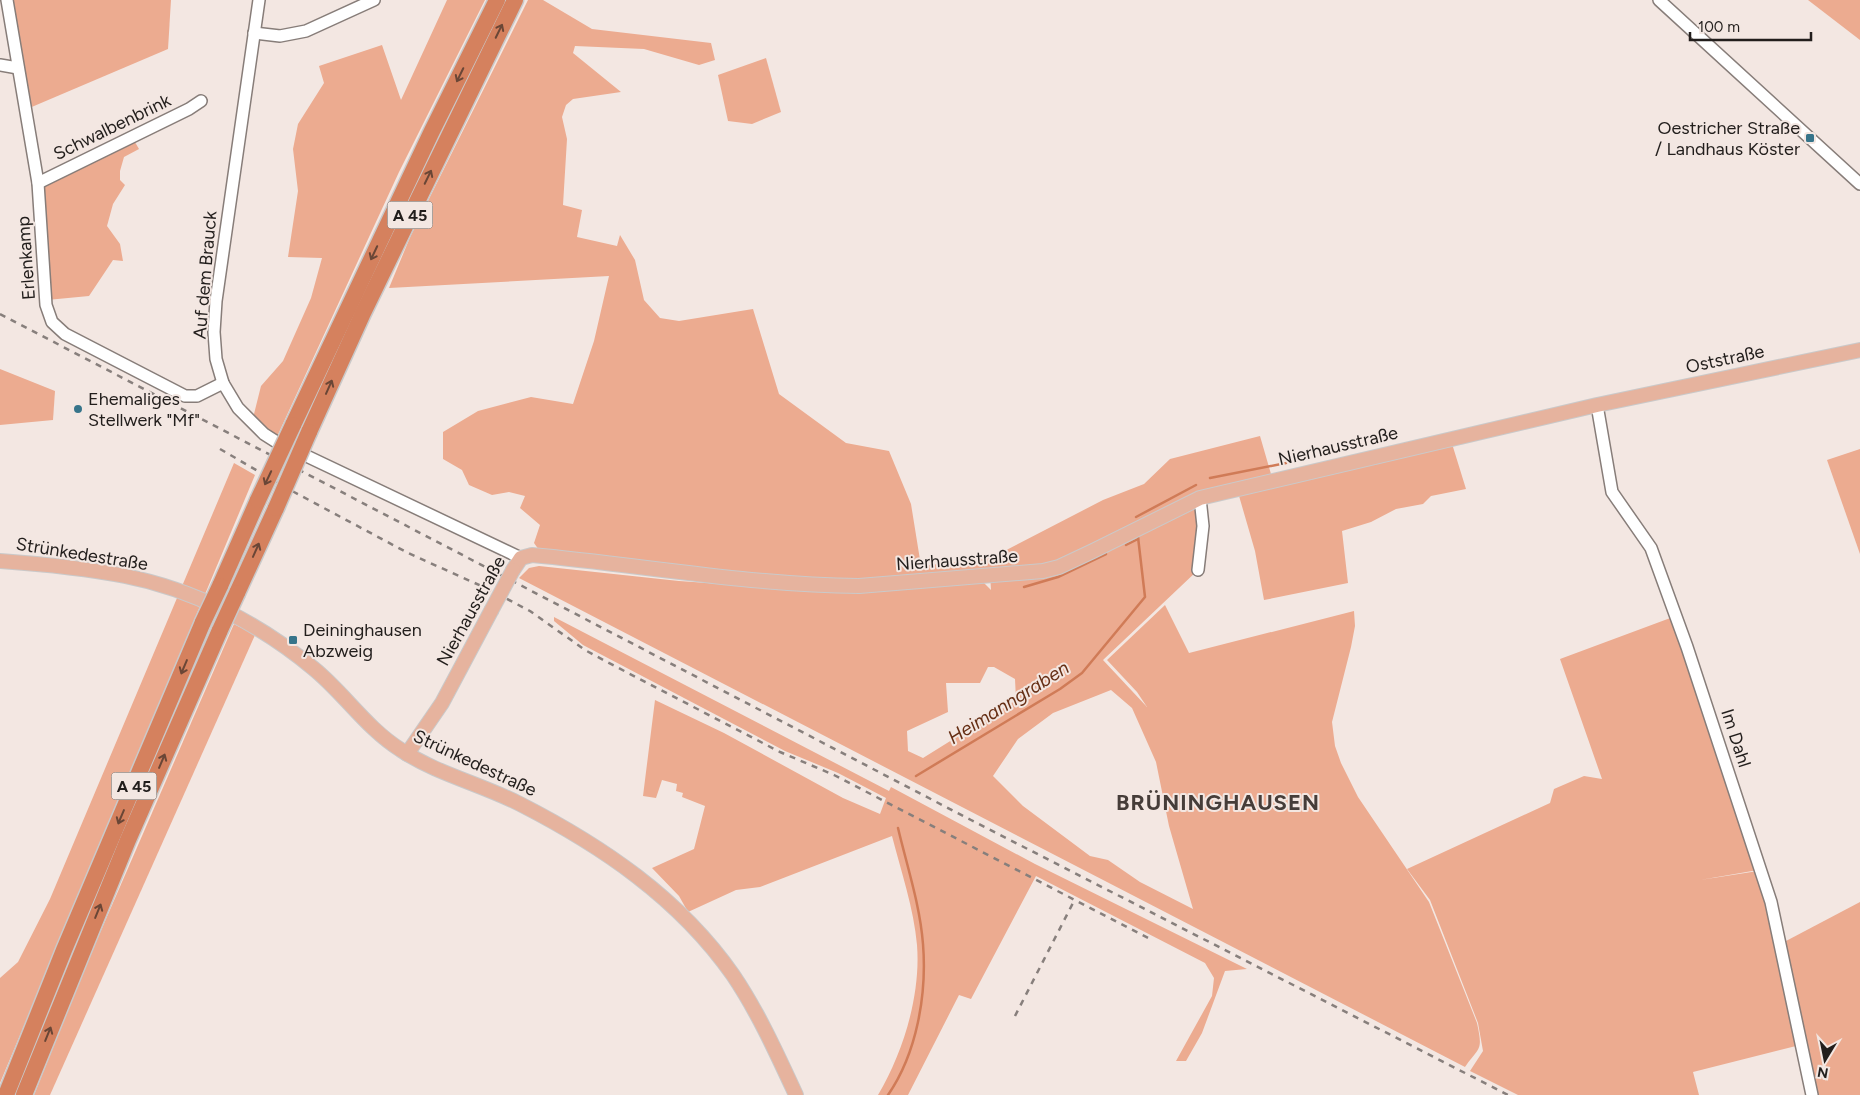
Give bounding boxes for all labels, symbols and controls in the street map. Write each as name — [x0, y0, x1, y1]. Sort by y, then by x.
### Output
scale bar — [1690, 10, 1811, 42]
text: 100 m — [1698, 18, 1740, 36]
one-way arrow — [495, 24, 505, 39]
one-way arrow — [455, 67, 464, 82]
street label: Schwalbenbrink — [50, 89, 174, 165]
place label: Oestricher Straße / Landhaus Köster — [1655, 117, 1800, 160]
marker: Oestricher Straße / Landhaus Köster — [1804, 132, 1816, 144]
one-way arrow — [424, 170, 433, 185]
road number: A 45 — [388, 202, 432, 228]
street label: Auf dem Brauck — [188, 210, 222, 340]
street label: Erlenkamp — [12, 215, 40, 301]
one-way arrow — [369, 245, 378, 260]
street label: Oststraße — [1684, 340, 1766, 378]
one-way arrow — [324, 380, 334, 395]
place label: Ehemaliges Stellwerk "Mf" — [88, 388, 200, 431]
marker: Ehemaliges Stellwerk "Mf" — [72, 403, 84, 415]
street label: Nierhausstraße — [1276, 422, 1400, 470]
one-way arrow — [263, 470, 272, 485]
street label: Strünkedestraße — [14, 533, 150, 575]
one-way arrow — [252, 543, 261, 558]
street label: Nierhausstraße — [895, 545, 1019, 575]
street label: Nierhausstraße — [432, 552, 510, 670]
place label: Deininghausen Abzweig — [303, 619, 422, 662]
marker: Deininghausen Abzweig — [287, 634, 299, 646]
water label: Heimanngraben — [943, 656, 1073, 749]
one-way arrow — [179, 659, 189, 674]
street label: Im Dahl — [1716, 706, 1756, 770]
street label: Strünkedestraße — [410, 725, 540, 801]
one-way arrow — [157, 754, 167, 769]
road number: A 45 — [112, 772, 156, 799]
district label: BRÜNINGHAUSEN — [1116, 789, 1320, 816]
one-way arrow — [115, 809, 125, 824]
one-way arrow — [94, 904, 104, 919]
one-way arrow — [45, 1027, 54, 1042]
north arrow — [1800, 1035, 1850, 1085]
text: N — [1816, 1063, 1830, 1082]

